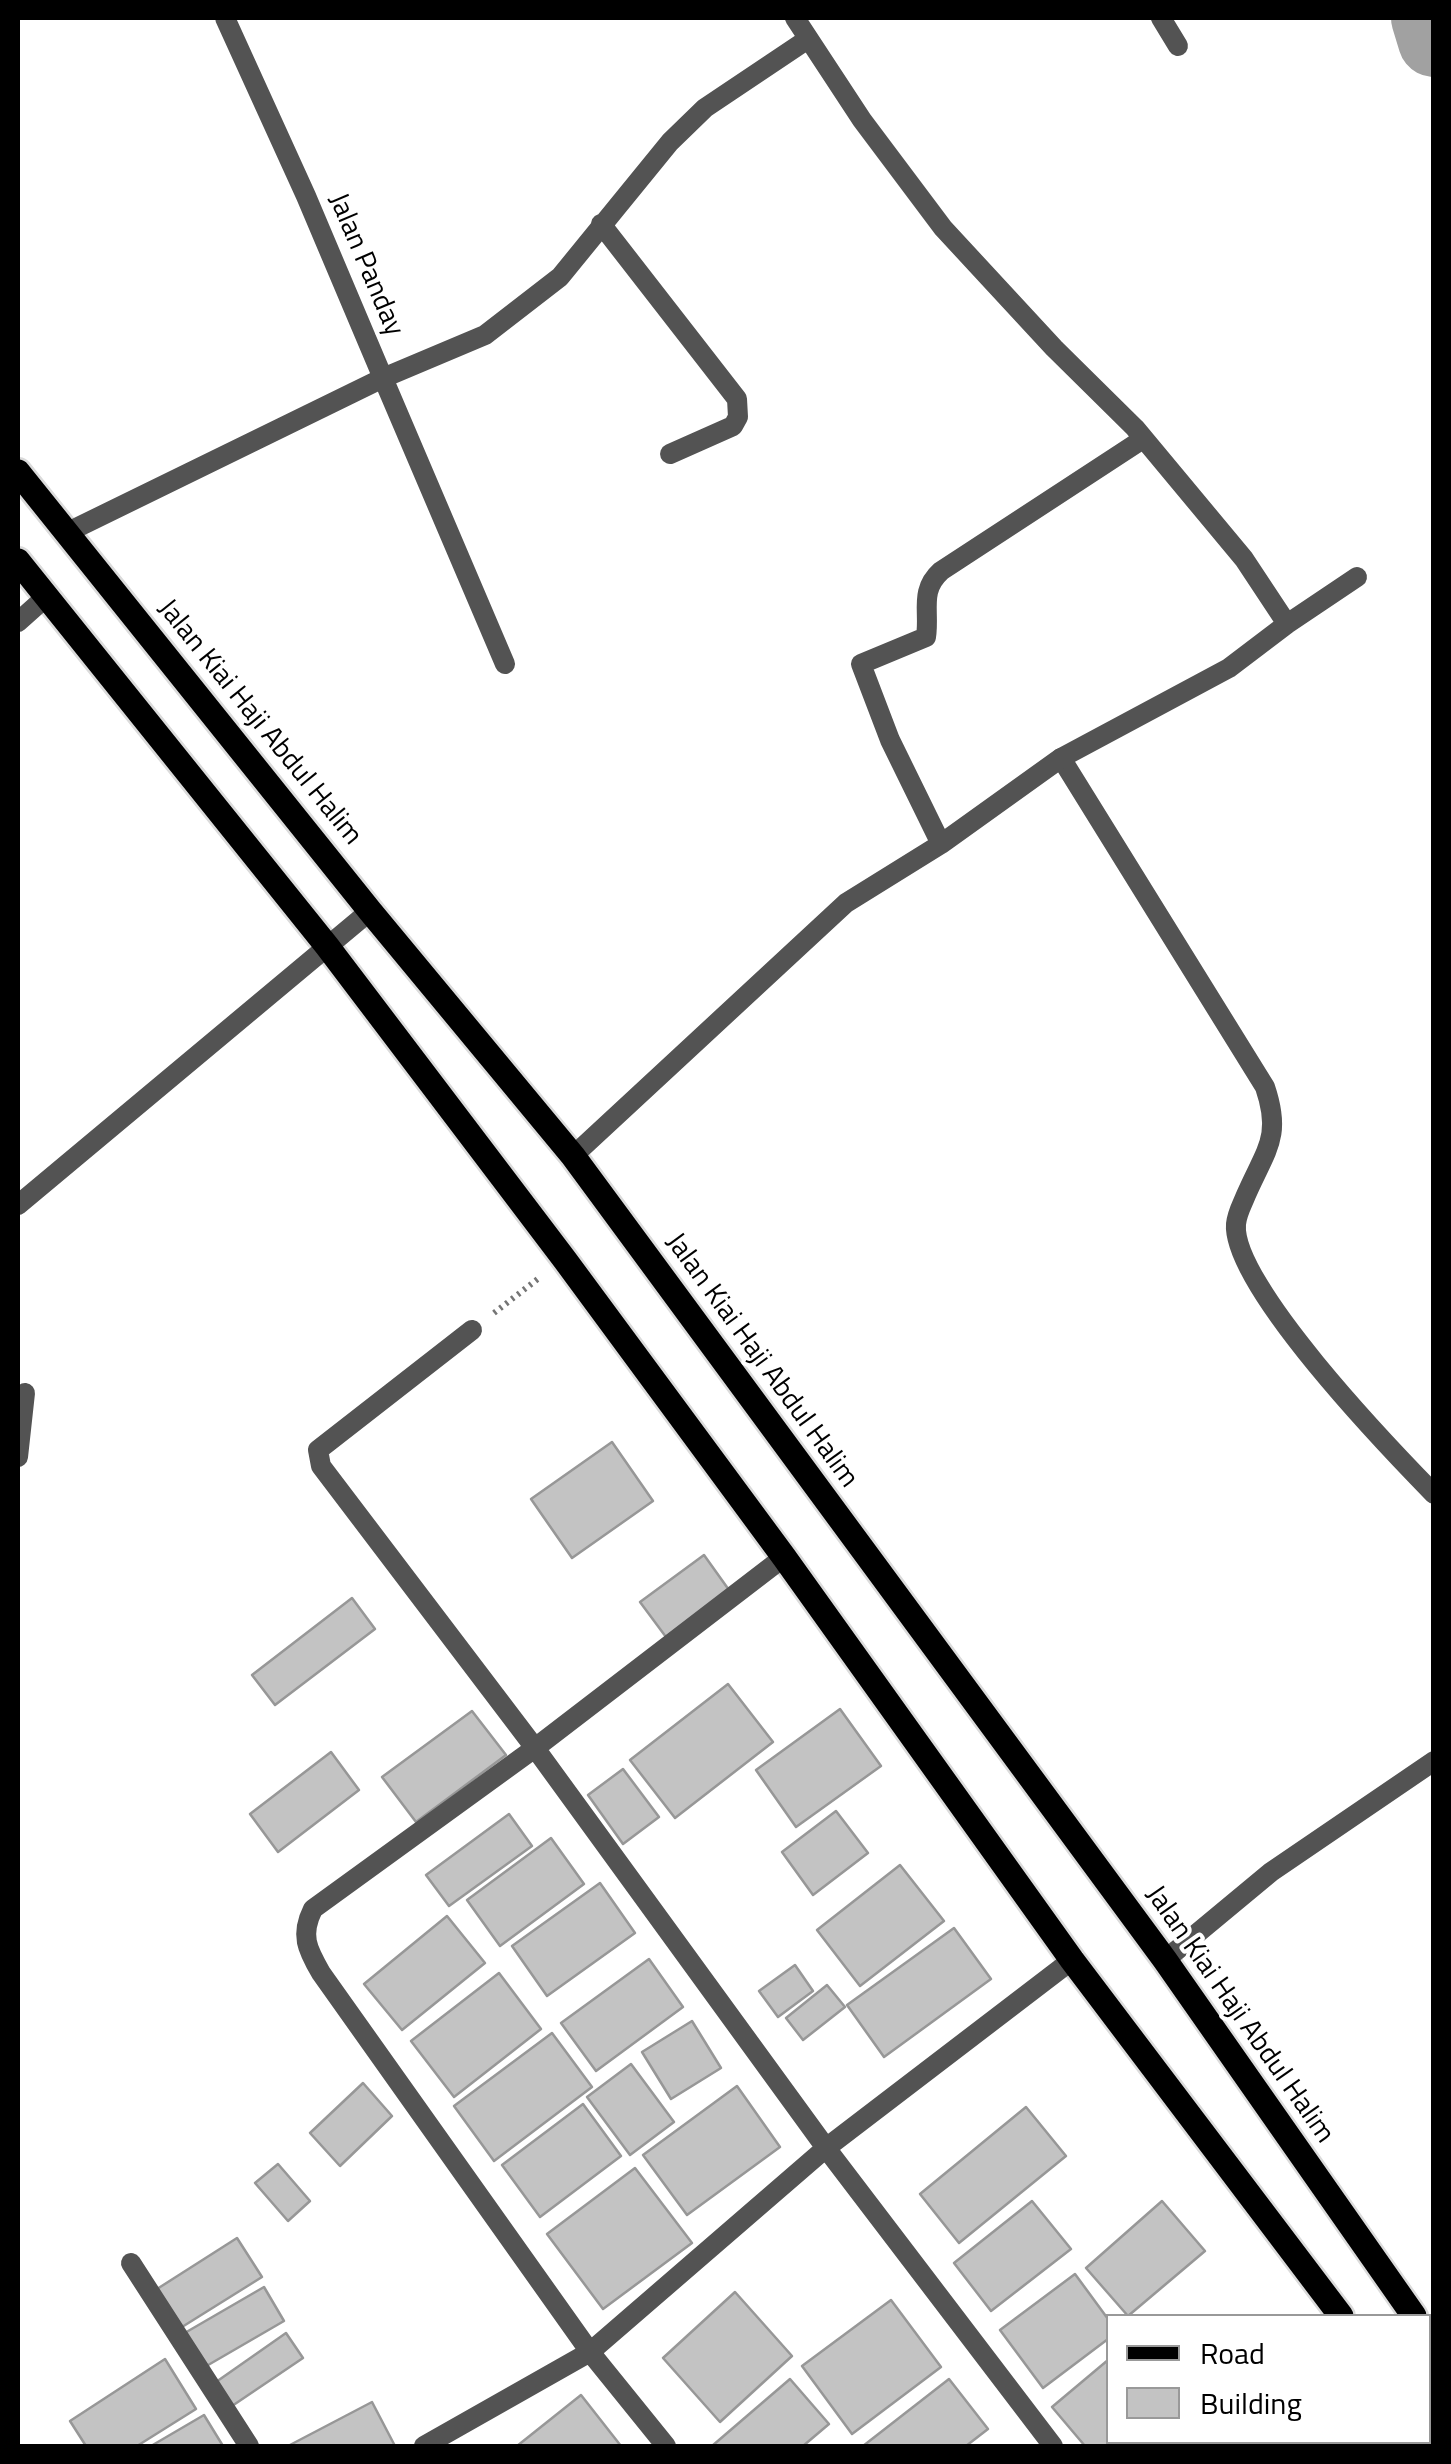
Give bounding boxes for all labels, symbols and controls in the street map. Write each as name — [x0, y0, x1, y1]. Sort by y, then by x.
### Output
street label: Jalan Panday — [320, 189, 410, 341]
street label: Jalan Kiai Haji Abdul Halim — [150, 593, 368, 853]
street label: Jalan Kiai Haji Abdul Halim — [657, 1227, 865, 1495]
street label: Jalan Kiai Haji Abdul Halim — [1137, 1880, 1341, 2150]
legend — [1106, 2314, 1431, 2444]
text: Road — [1200, 2330, 1265, 2376]
text: Building — [1200, 2380, 1302, 2426]

